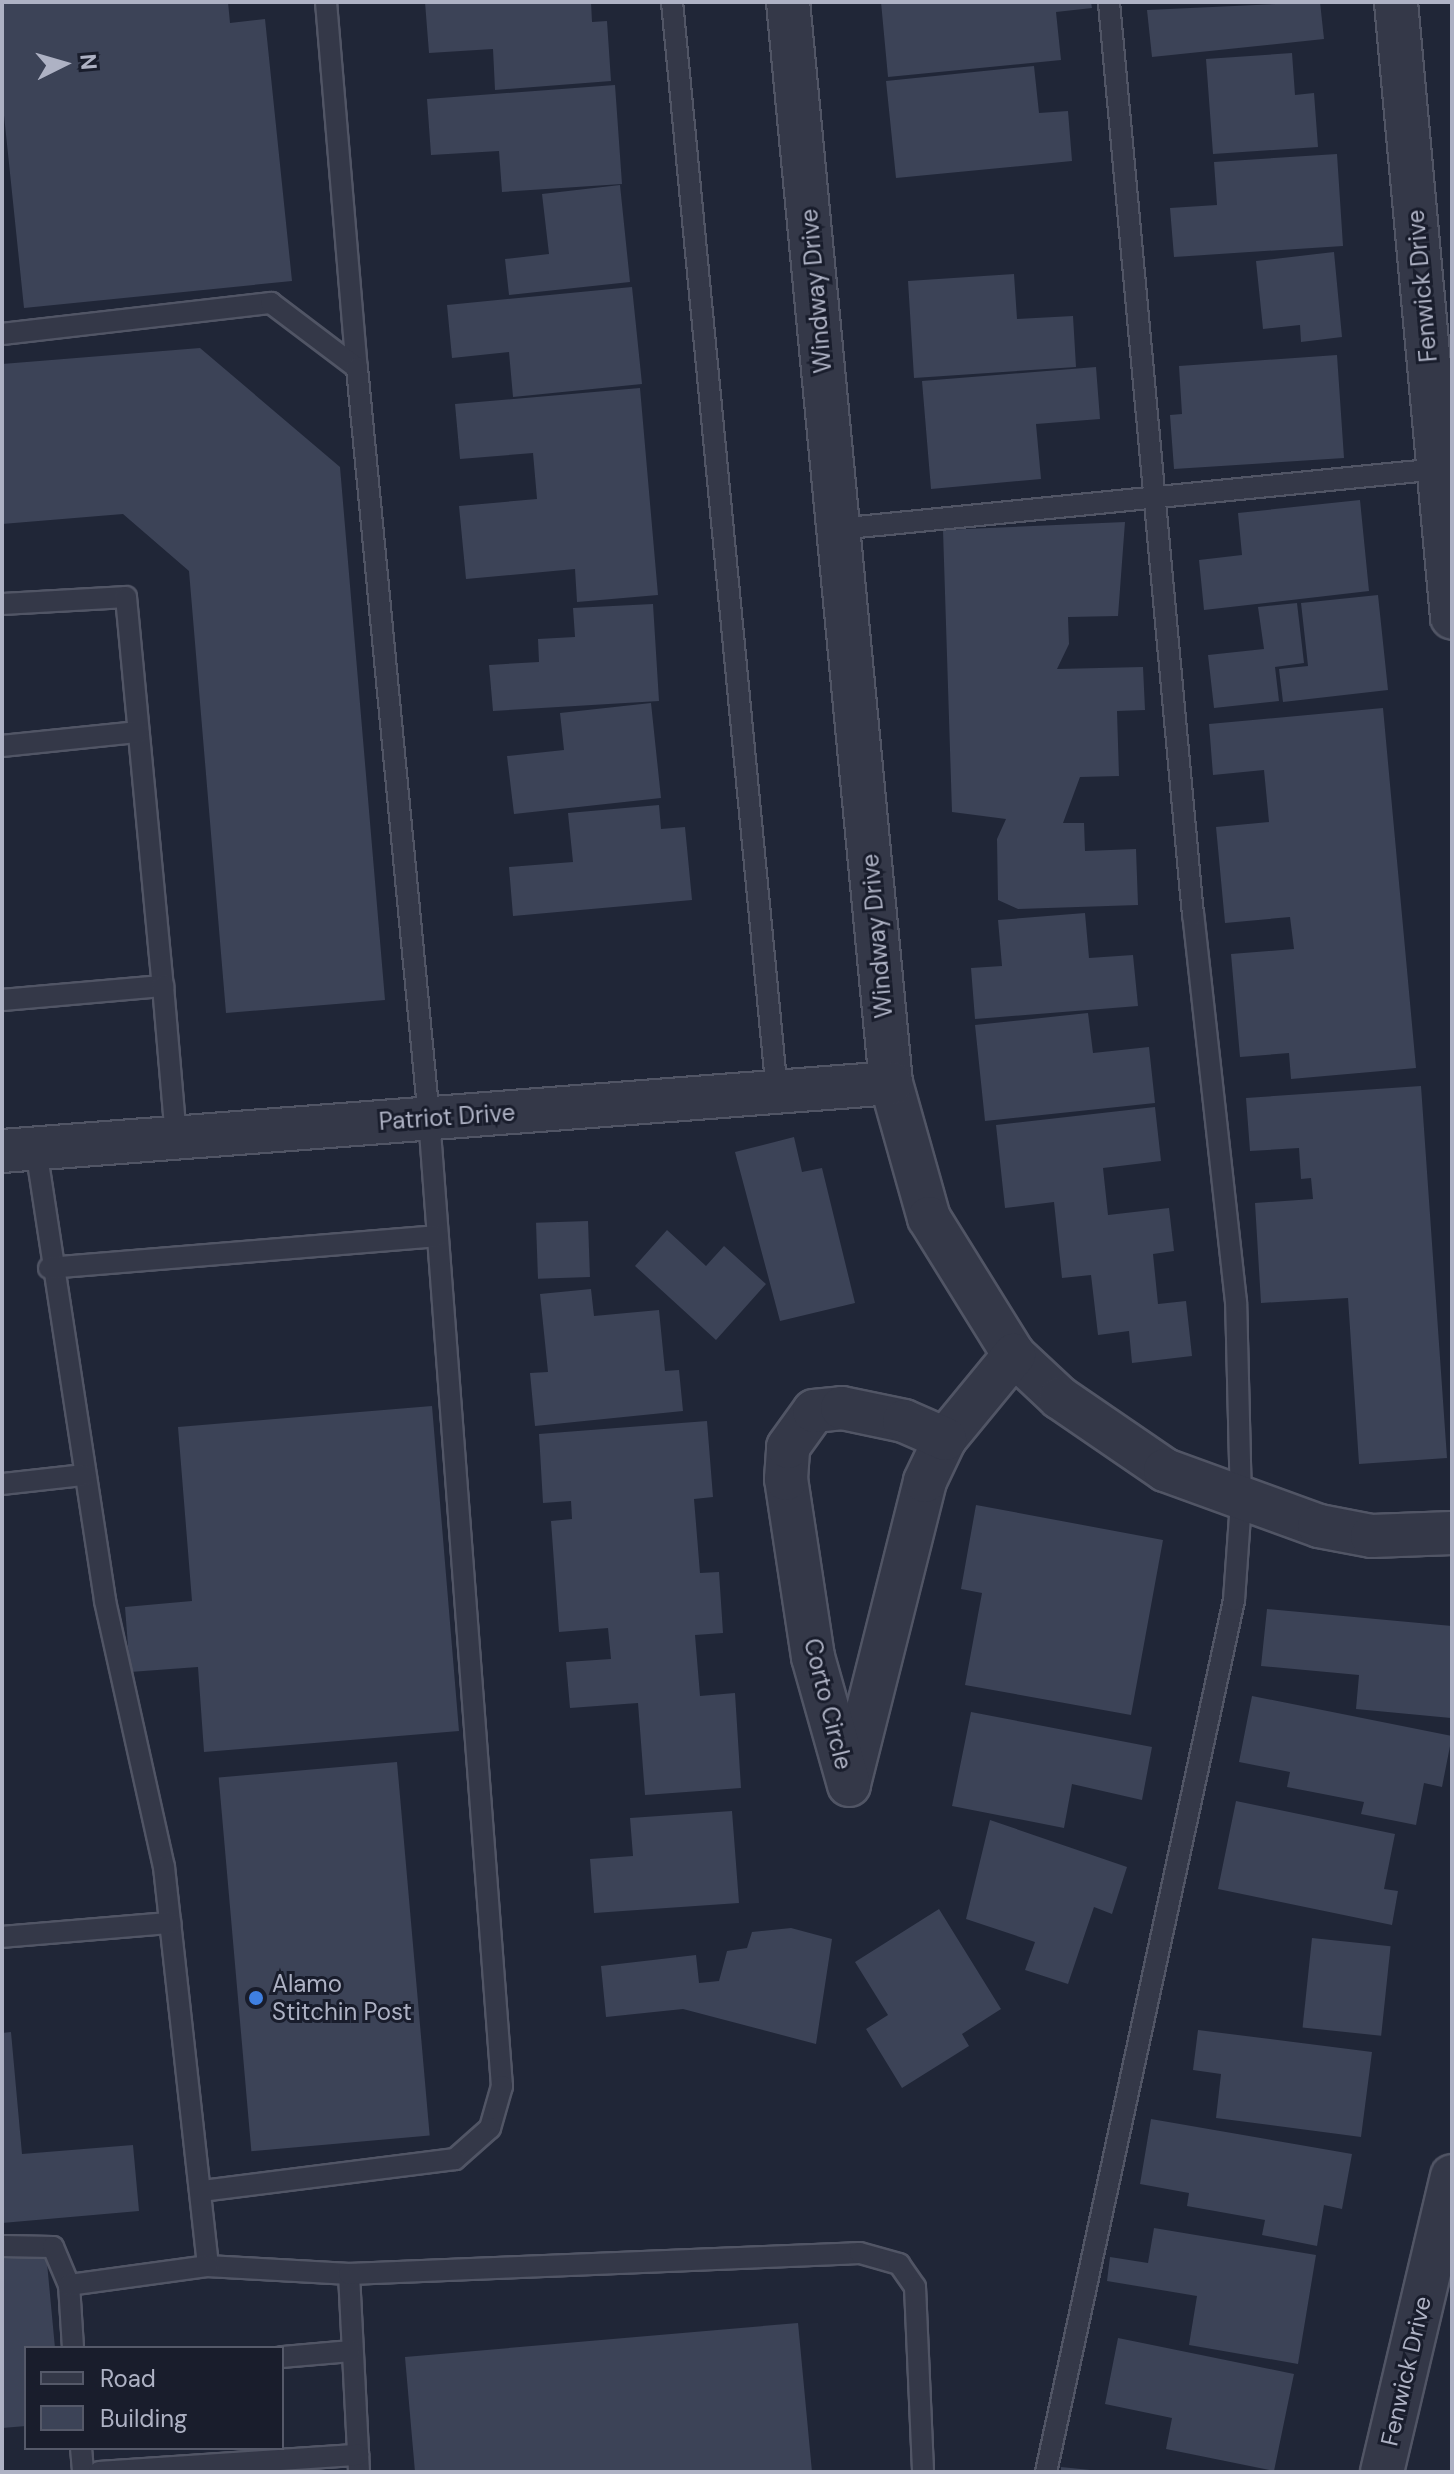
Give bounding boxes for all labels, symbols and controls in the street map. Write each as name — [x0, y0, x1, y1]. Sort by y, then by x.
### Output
north arrow — [24, 24, 104, 104]
text: N — [73, 53, 104, 71]
street label: Windway Drive — [794, 208, 838, 374]
street label: Fenwick Drive — [1401, 209, 1443, 363]
street label: Windway Drive — [855, 853, 899, 1019]
street label: Patriot Drive — [378, 1098, 516, 1136]
street label: Corto Circle — [798, 1635, 858, 1773]
place label: Alamo Stitchin Post — [272, 1970, 412, 2026]
marker: Alamo Stitchin Post — [247, 1989, 265, 2007]
street label: Fenwick Drive — [1375, 2293, 1437, 2449]
legend — [24, 2346, 284, 2450]
text: Road — [100, 2363, 156, 2394]
text: Building — [100, 2403, 187, 2434]

